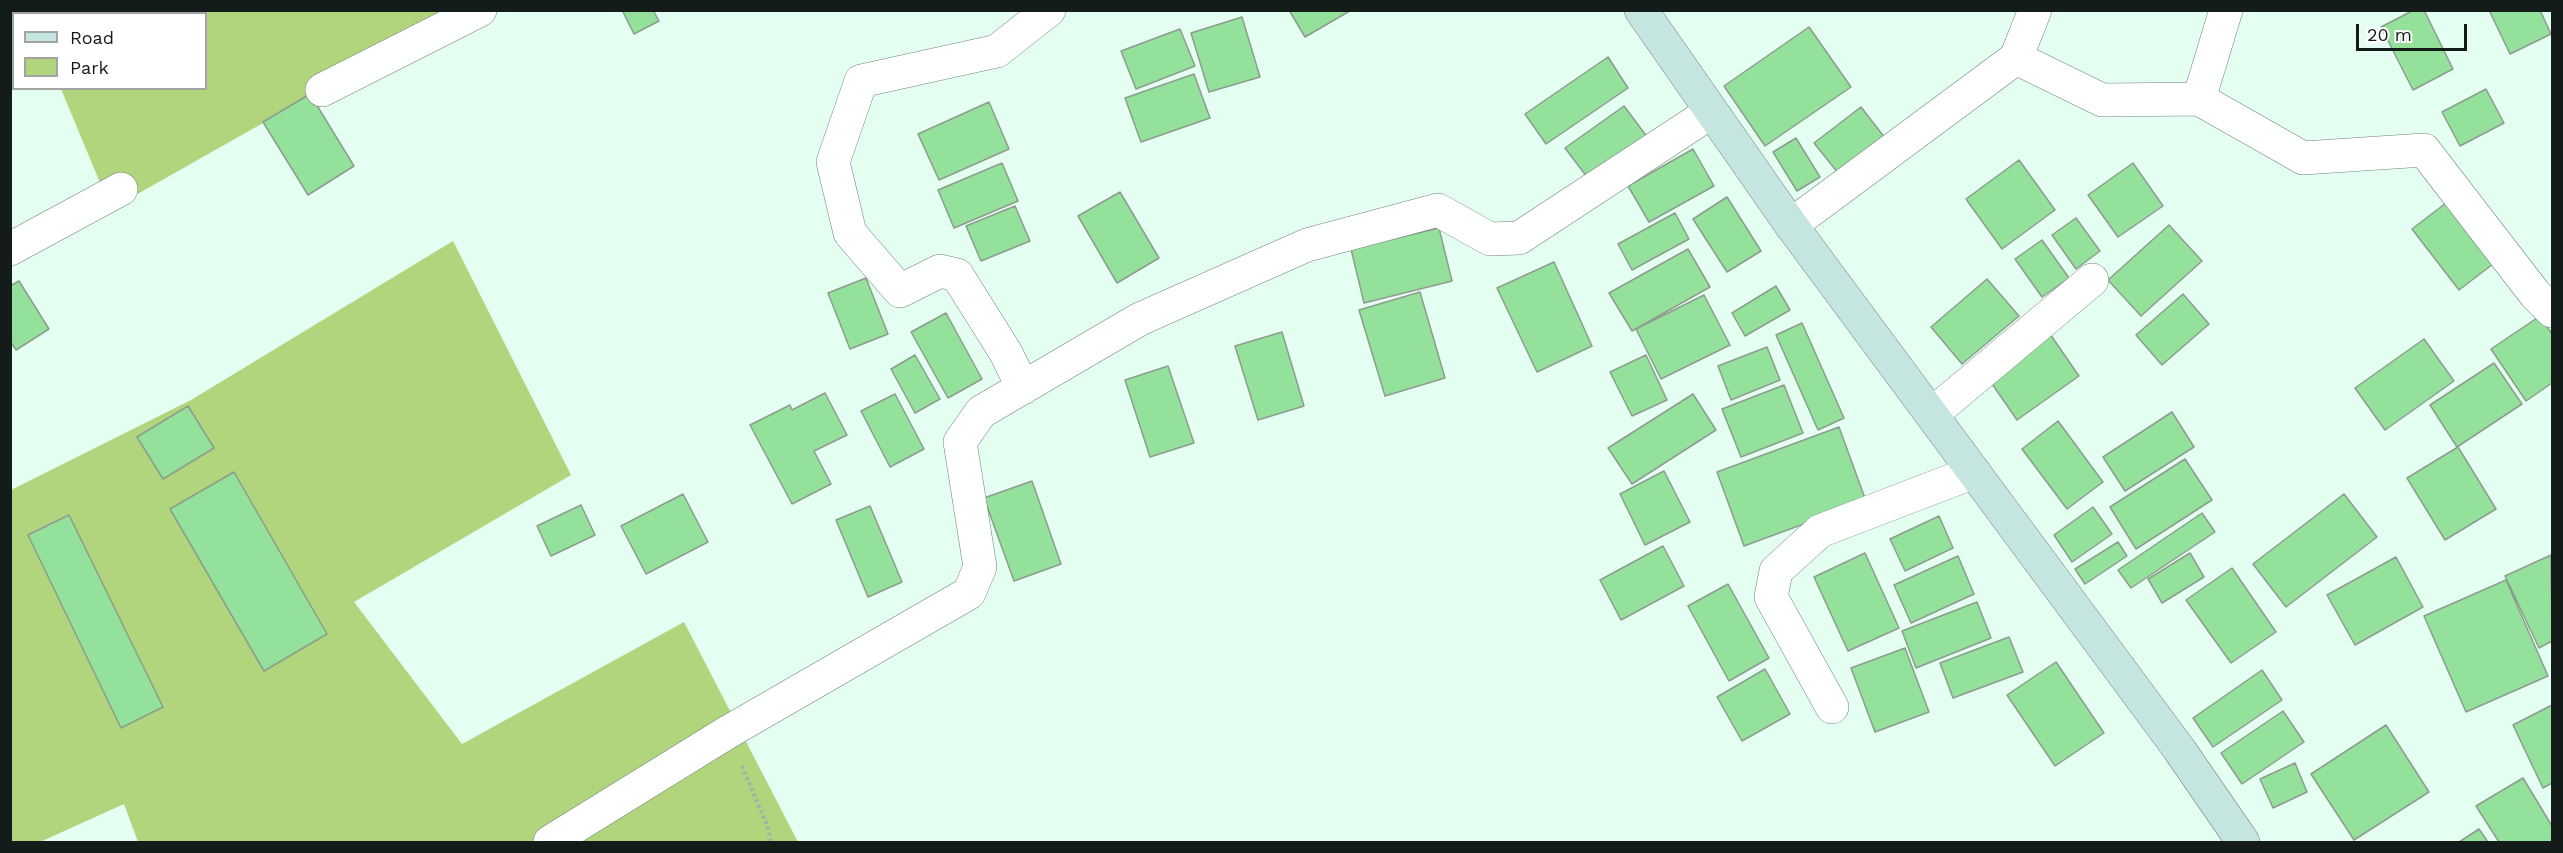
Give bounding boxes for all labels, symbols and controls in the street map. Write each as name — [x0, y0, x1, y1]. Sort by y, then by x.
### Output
legend — [12, 12, 207, 90]
scale bar — [2359, 12, 2470, 50]
text: 20 m — [2367, 24, 2412, 45]
text: Road — [70, 27, 114, 48]
text: Park — [70, 57, 109, 78]

